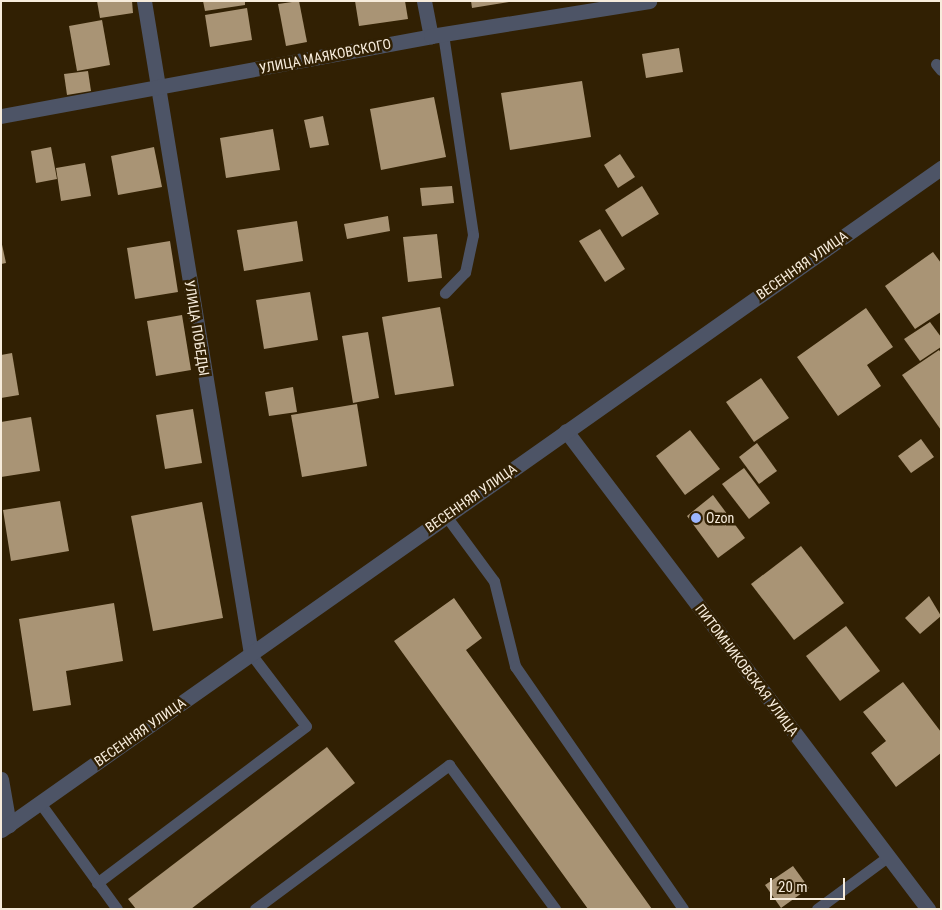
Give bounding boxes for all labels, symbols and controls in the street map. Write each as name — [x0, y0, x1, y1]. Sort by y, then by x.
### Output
street label: УЛИЦА МАЯКОВСКОГО — [258, 35, 392, 77]
street label: ВЕСЕННЯЯ УЛИЦА — [753, 227, 851, 303]
street label: УЛИЦА ПОБЕДЫ — [181, 279, 213, 377]
street label: ВЕСЕННЯЯ УЛИЦА — [422, 460, 520, 536]
place label: Ozon — [706, 510, 734, 526]
marker: Ozon — [690, 512, 702, 524]
street label: ПИТОМНИКОВСКАЯ УЛИЦА — [692, 601, 802, 739]
street label: ВЕСЕННЯЯ УЛИЦА — [91, 694, 189, 770]
scale bar — [772, 868, 847, 900]
text: 20 m — [778, 878, 808, 896]

